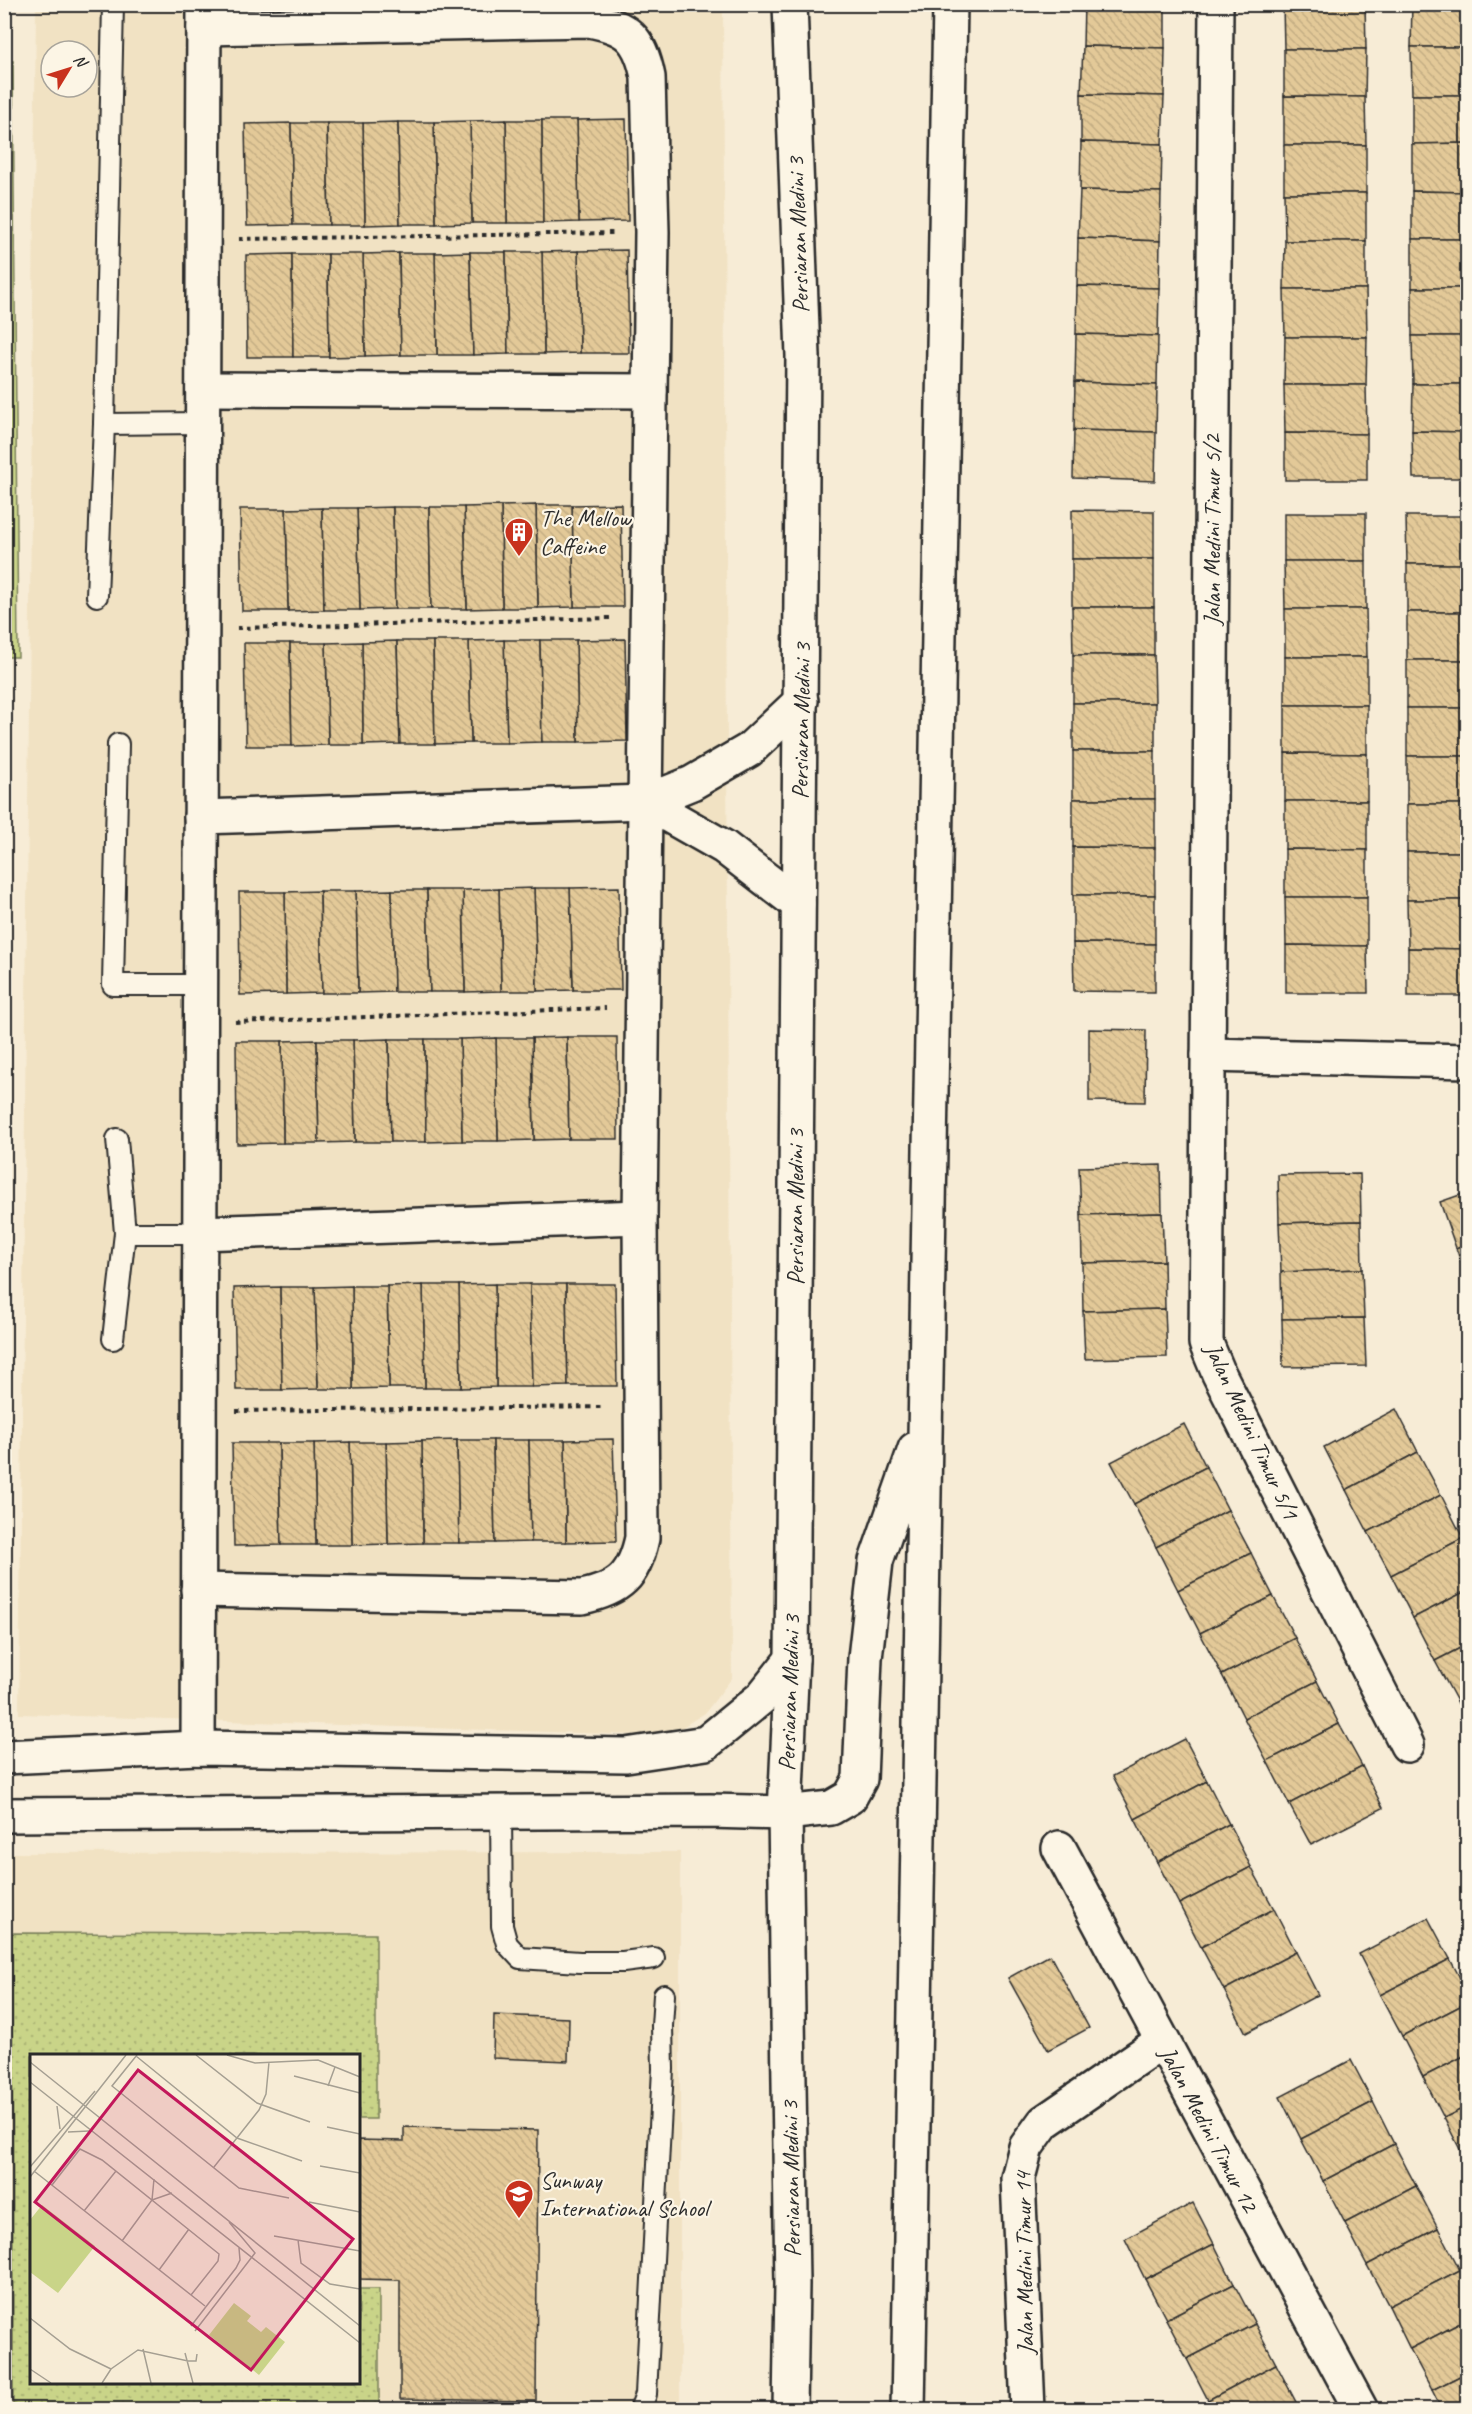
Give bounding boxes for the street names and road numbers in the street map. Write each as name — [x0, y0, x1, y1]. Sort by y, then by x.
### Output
street label: Persiaran Medini 3 — [780, 154, 816, 314]
street label: Jalan Medini Timur 5/2 — [1197, 432, 1227, 627]
street label: Persiaran Medini 3 — [785, 640, 817, 799]
street label: Persiaran Medini 3 — [780, 1127, 810, 1285]
street label: Jalan Medini Timur 5/1 — [1198, 1337, 1306, 1525]
street label: Persiaran Medini 3 — [771, 1612, 807, 1772]
street label: Jalan Medini Timur 12 — [1152, 2040, 1266, 2219]
street label: Persiaran Medini 3 — [775, 2098, 807, 2257]
street label: Jalan Medini Timur 14 — [1007, 2169, 1041, 2356]

